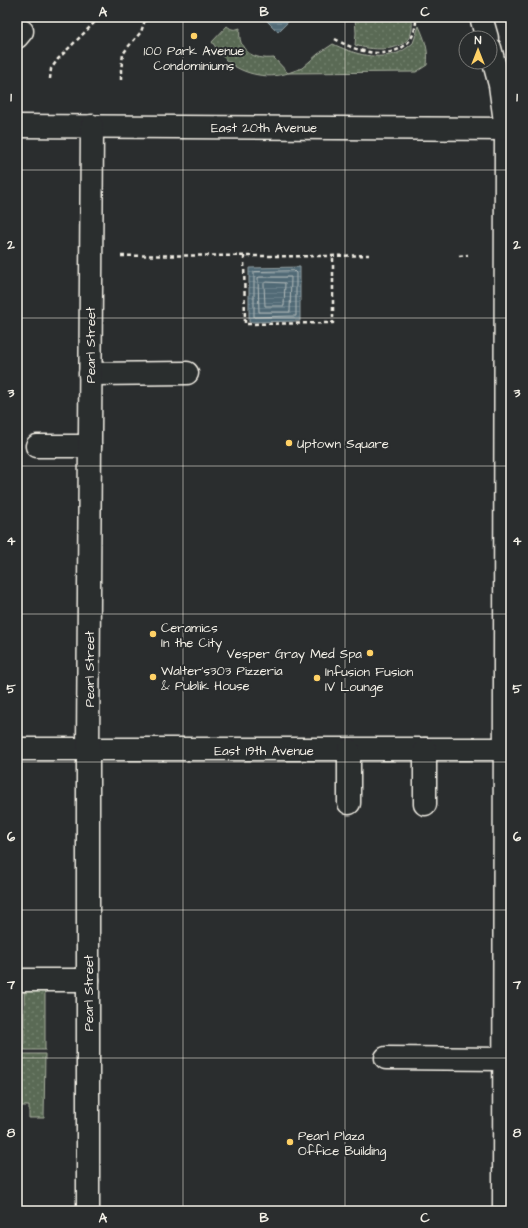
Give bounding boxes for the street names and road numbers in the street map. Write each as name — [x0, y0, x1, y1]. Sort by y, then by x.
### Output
street label: East 20th Avenue — [211, 119, 317, 137]
street label: Pearl Street — [82, 306, 100, 383]
street label: Pearl Street — [81, 630, 99, 707]
street label: East 19th Avenue — [214, 742, 314, 760]
street label: Pearl Street — [80, 954, 98, 1031]

